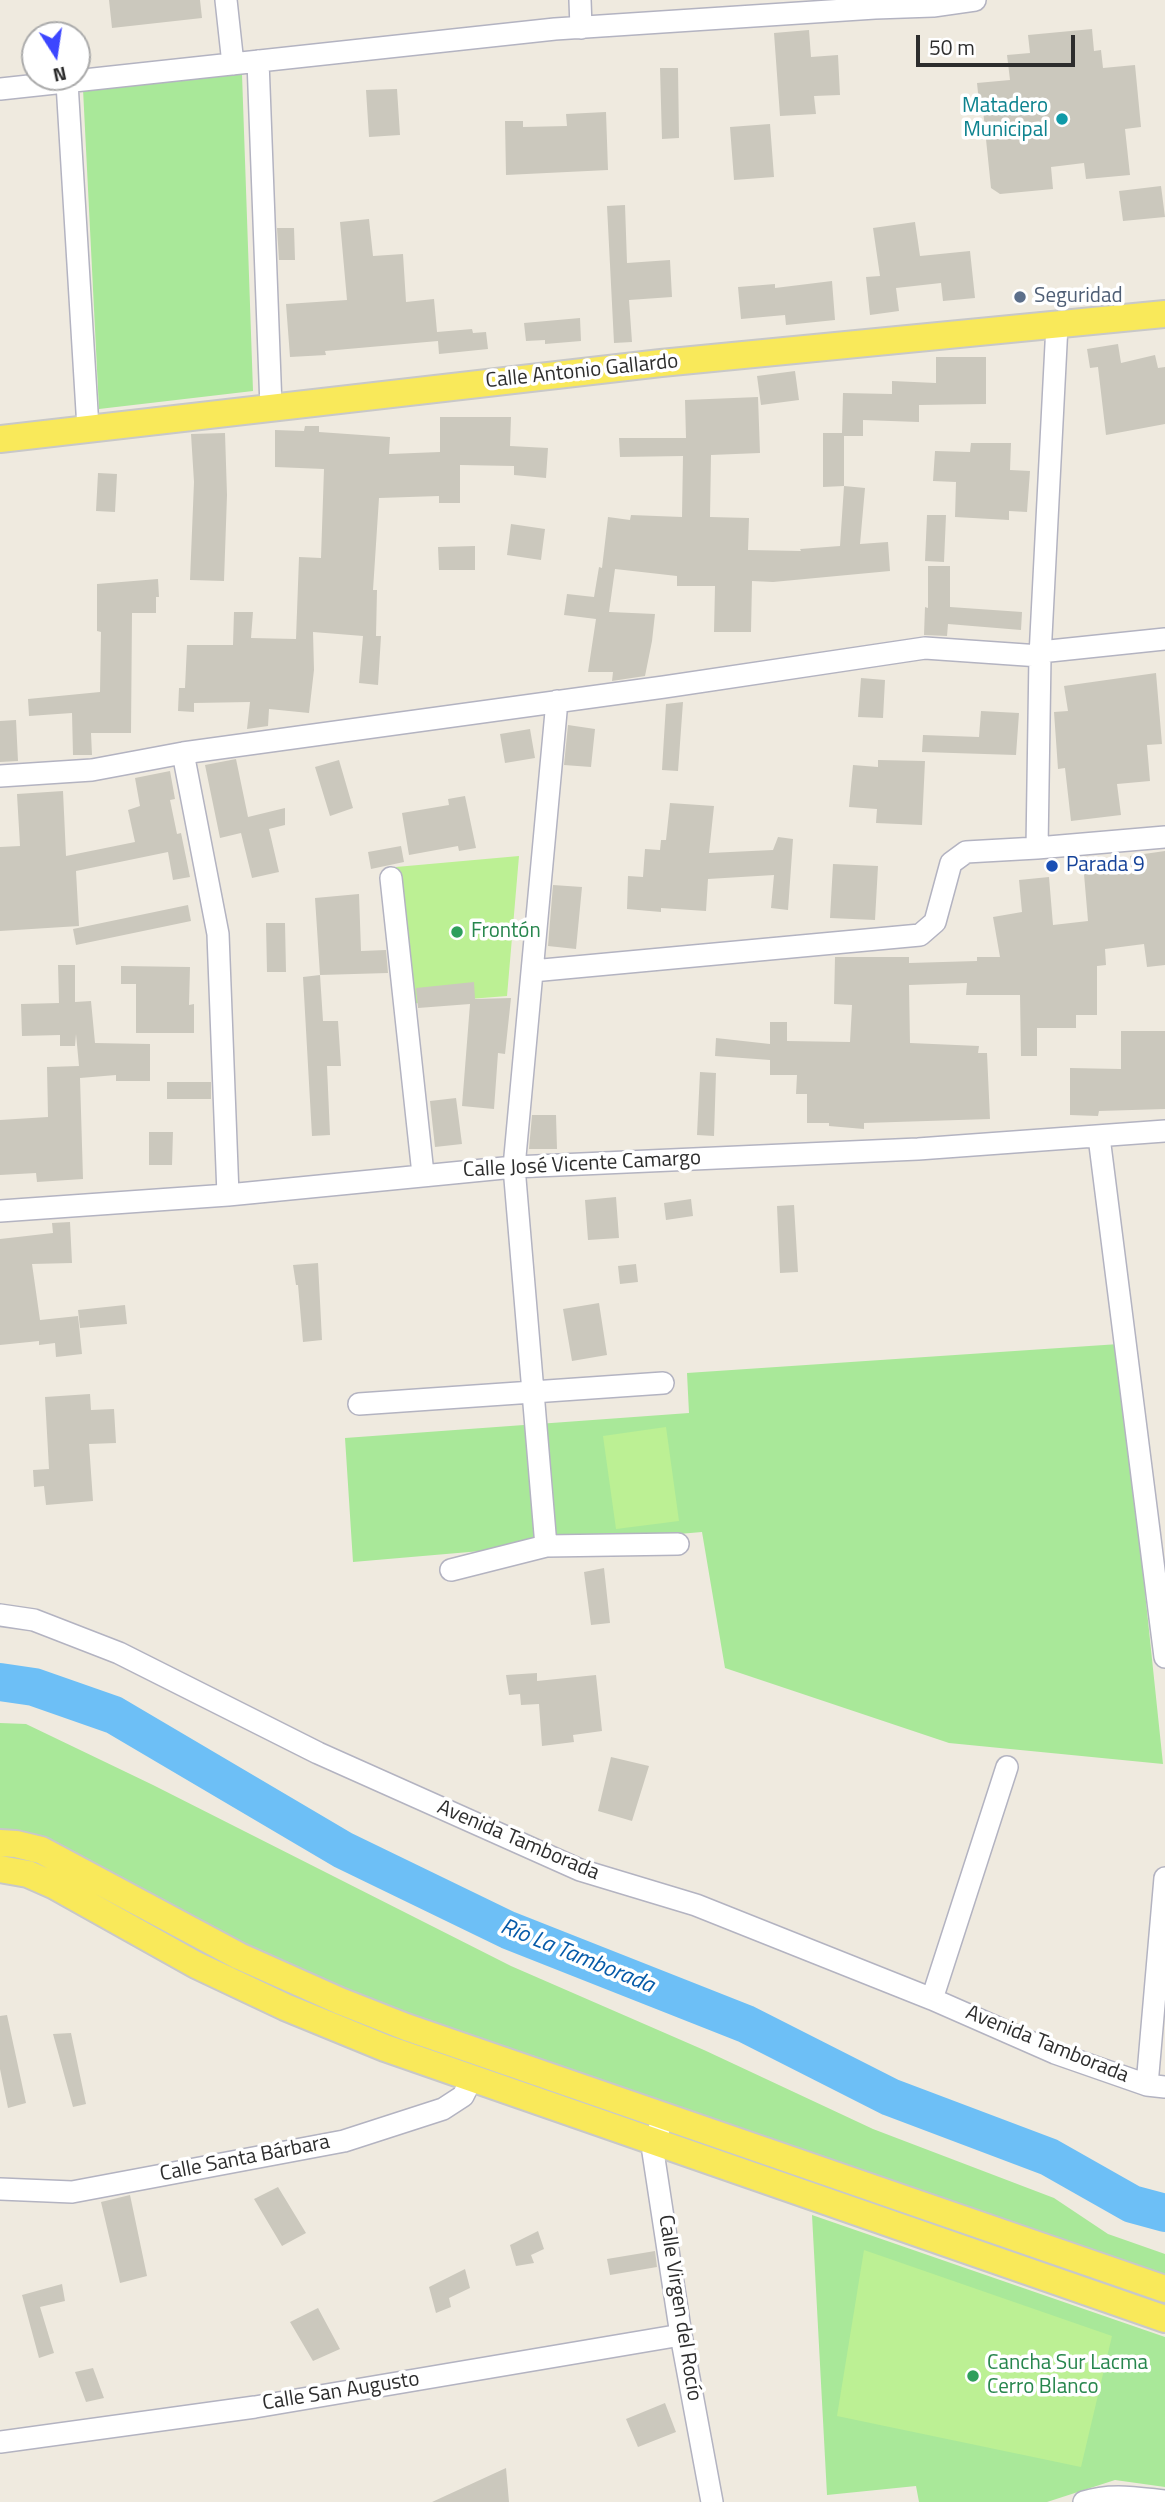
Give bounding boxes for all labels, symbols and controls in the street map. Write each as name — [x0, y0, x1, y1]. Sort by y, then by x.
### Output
north arrow — [21, 21, 91, 91]
scale bar — [920, 21, 1079, 65]
text: 50 m — [929, 31, 975, 63]
text: N — [51, 60, 70, 91]
place label: Matadero Municipal — [962, 94, 1048, 144]
marker: Matadero Municipal — [1054, 111, 1070, 127]
place label: Seguridad — [1034, 284, 1123, 310]
marker: Seguridad — [1012, 289, 1028, 305]
street label: Calle Antonio Gallardo — [484, 349, 680, 395]
place label: Parada 9 — [1066, 853, 1145, 879]
marker: Parada 9 — [1044, 858, 1060, 874]
place label: Frontón — [471, 919, 541, 945]
marker: Frontón — [449, 924, 465, 940]
street label: Calle José Vicente Camargo — [462, 1146, 702, 1184]
street label: Avenida Tamborada — [433, 1795, 603, 1887]
water label: Río La Tamborada — [496, 1914, 658, 2000]
street label: Avenida Tamborada — [962, 2001, 1132, 2089]
street label: Calle Santa Bárbara — [158, 2130, 332, 2188]
street label: Calle Virgen del Rocío — [652, 2213, 706, 2403]
place label: Cancha Sur Lacma Cerro Blanco — [987, 2351, 1148, 2401]
street label: Calle San Augusto — [261, 2367, 421, 2417]
marker: Cancha Sur Lacma Cerro Blanco — [965, 2368, 981, 2384]

